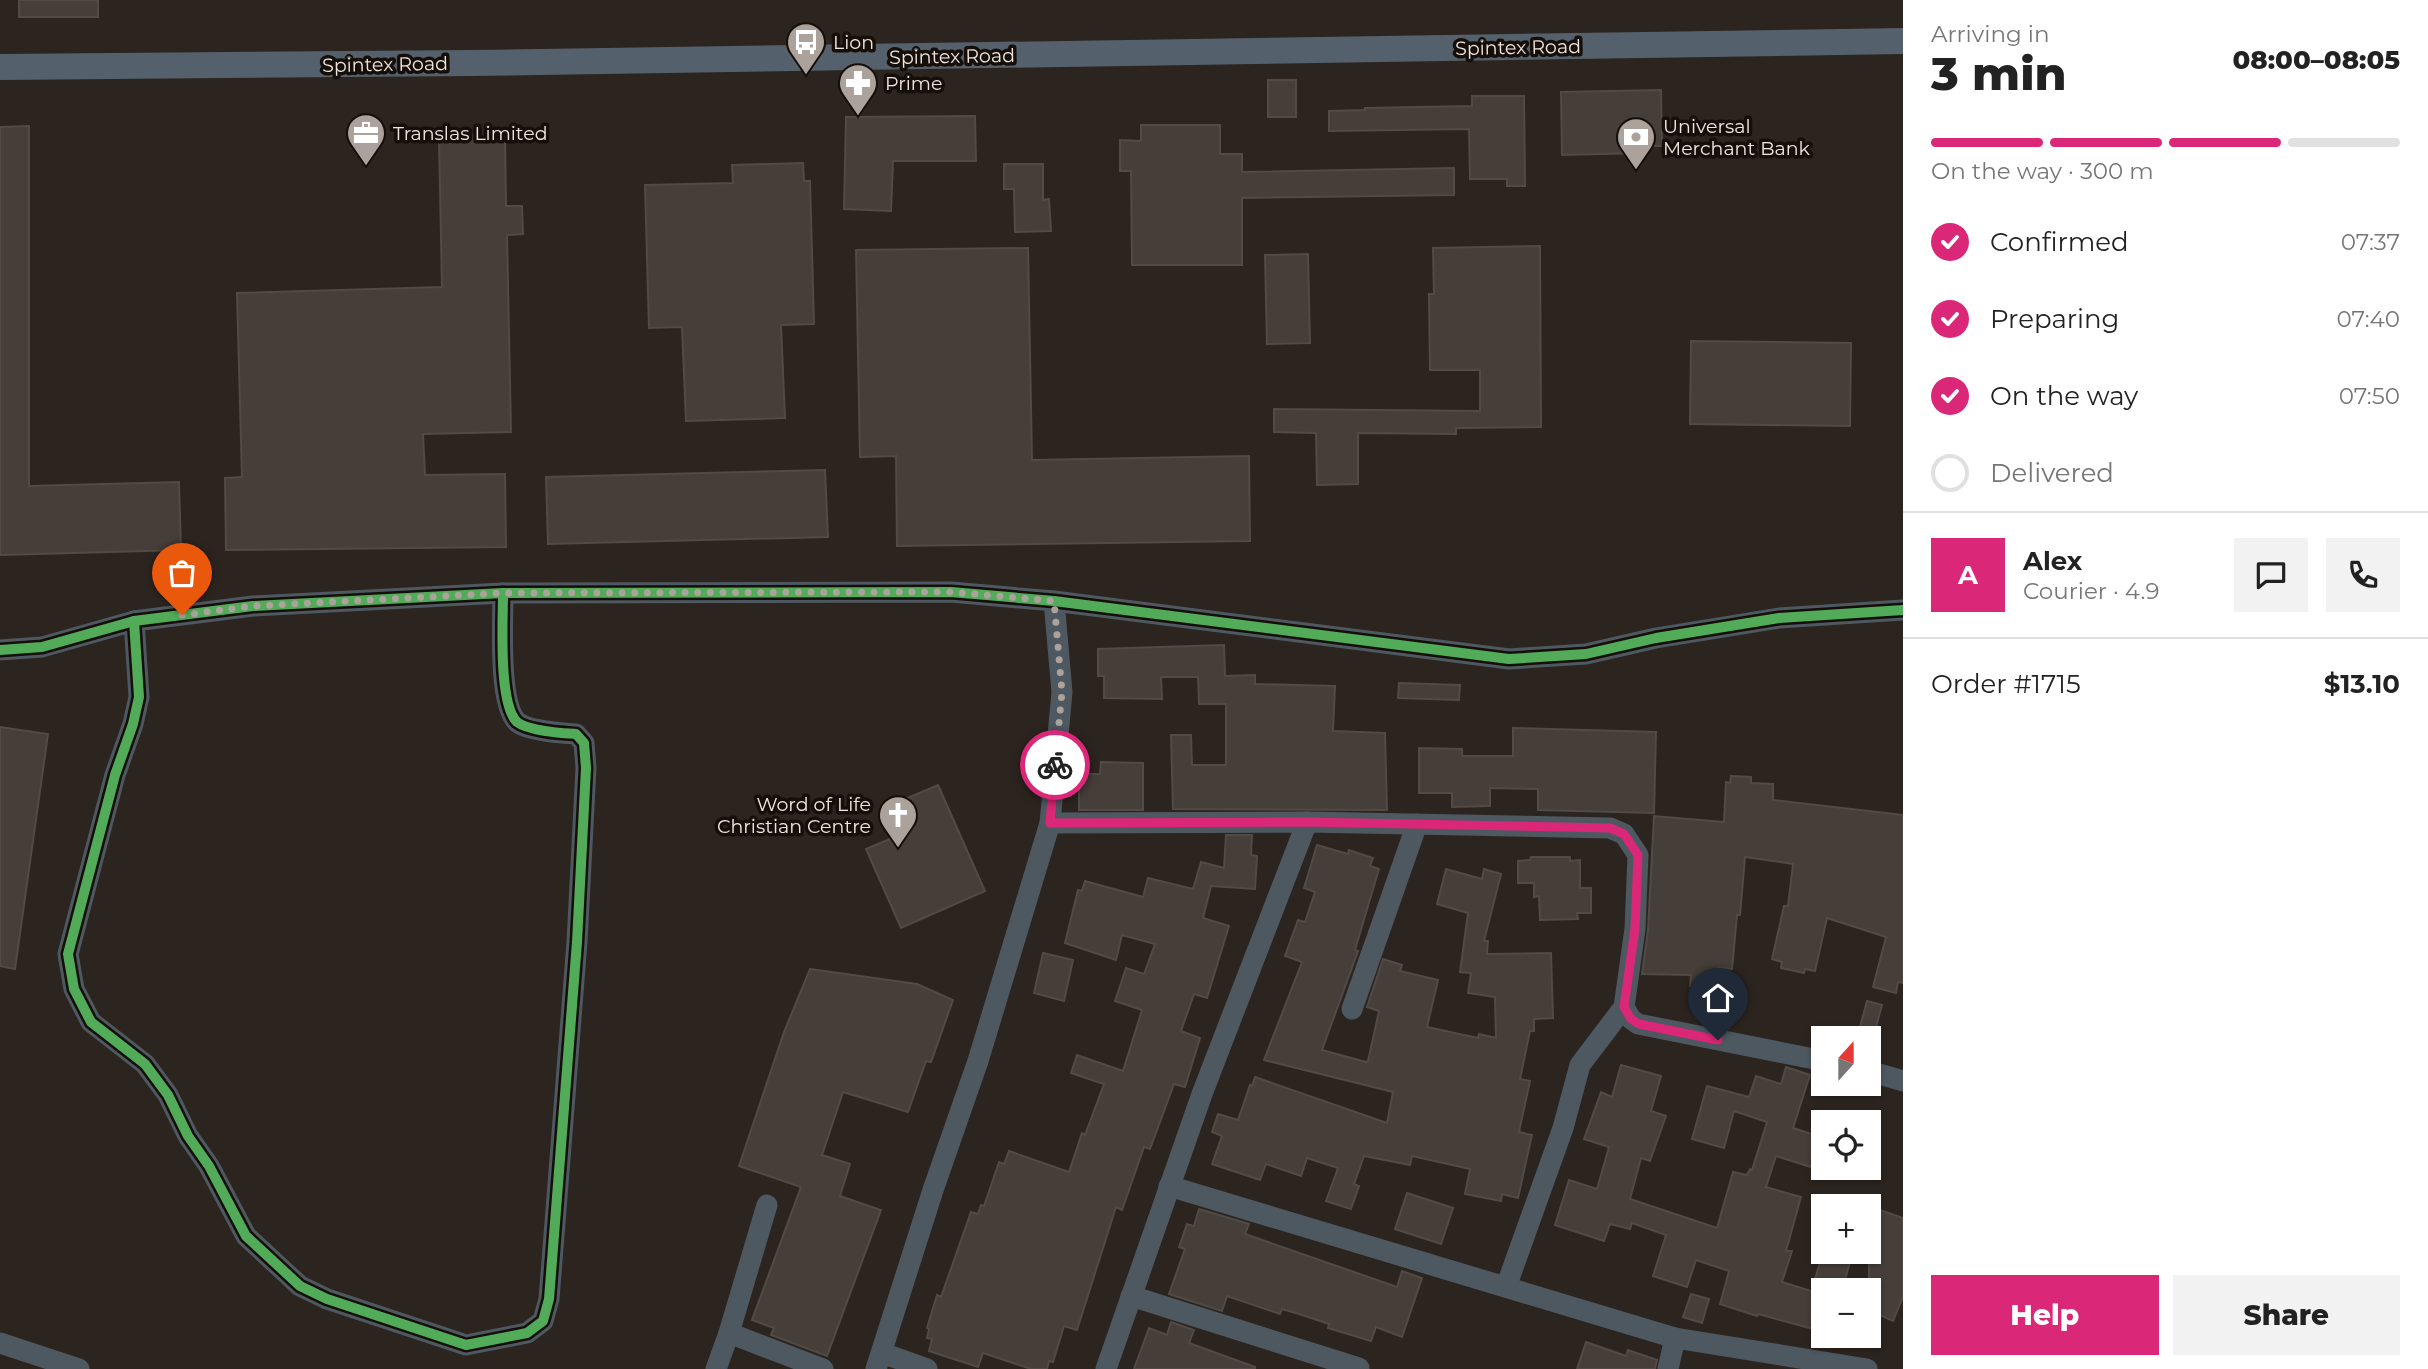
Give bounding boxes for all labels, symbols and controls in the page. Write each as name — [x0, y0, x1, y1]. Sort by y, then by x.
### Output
text: Arriving in — [1931, 20, 2050, 48]
bus stop icon: Lion — [785, 21, 827, 76]
place label: Lion — [833, 31, 874, 54]
street label: Spintex Road — [1455, 35, 1581, 60]
street label: Spintex Road — [889, 44, 1015, 69]
text: 08:00–08:05 — [2233, 44, 2400, 76]
text: 3 min — [1931, 45, 2067, 102]
street label: Spintex Road — [322, 52, 448, 77]
pharmacy icon: Prime — [837, 62, 879, 117]
place label: Prime — [885, 72, 942, 95]
office icon: Translas Limited — [345, 112, 387, 167]
place label: Universal Merchant Bank — [1663, 115, 1811, 160]
bank icon: Universal Merchant Bank — [1615, 116, 1657, 171]
place label: Translas Limited — [393, 122, 548, 145]
text: On the way · 300 m — [1931, 157, 2154, 185]
icon: check — [1931, 223, 1969, 261]
text: Confirmed — [1990, 226, 2129, 258]
text: 07:37 — [2341, 228, 2400, 256]
icon: check — [1931, 300, 1969, 338]
text: Preparing — [1990, 303, 2119, 335]
text: 07:40 — [2337, 305, 2400, 333]
icon: check — [1931, 377, 1969, 415]
text: On the way — [1990, 380, 2138, 412]
text: 07:50 — [2339, 382, 2400, 410]
text: Delivered — [1990, 457, 2114, 489]
button: chat — [2234, 538, 2308, 612]
button: phone — [2326, 538, 2400, 612]
pin — [152, 543, 212, 615]
text: Alex — [2023, 545, 2082, 577]
icon: bag — [163, 554, 201, 592]
text: A — [1958, 559, 1978, 591]
text: Courier · 4.9 — [2023, 577, 2159, 605]
text: Order #1715 — [1931, 668, 2081, 700]
text: $13.10 — [2324, 668, 2400, 700]
courier — [1020, 730, 1090, 800]
icon: bike — [1036, 746, 1074, 784]
place label: Word of Life Christian Centre — [717, 793, 871, 838]
church icon: Word of Life Christian Centre — [877, 794, 919, 849]
pin — [1688, 968, 1748, 1040]
icon: home — [1699, 979, 1737, 1017]
north arrow — [1811, 1026, 1881, 1096]
map controls — [1811, 1026, 1881, 1348]
button: locate — [1811, 1110, 1881, 1180]
button: + — [1811, 1194, 1881, 1264]
button: Help — [1931, 1275, 2159, 1355]
button: Share — [2173, 1275, 2400, 1355]
button: − — [1811, 1278, 1881, 1348]

